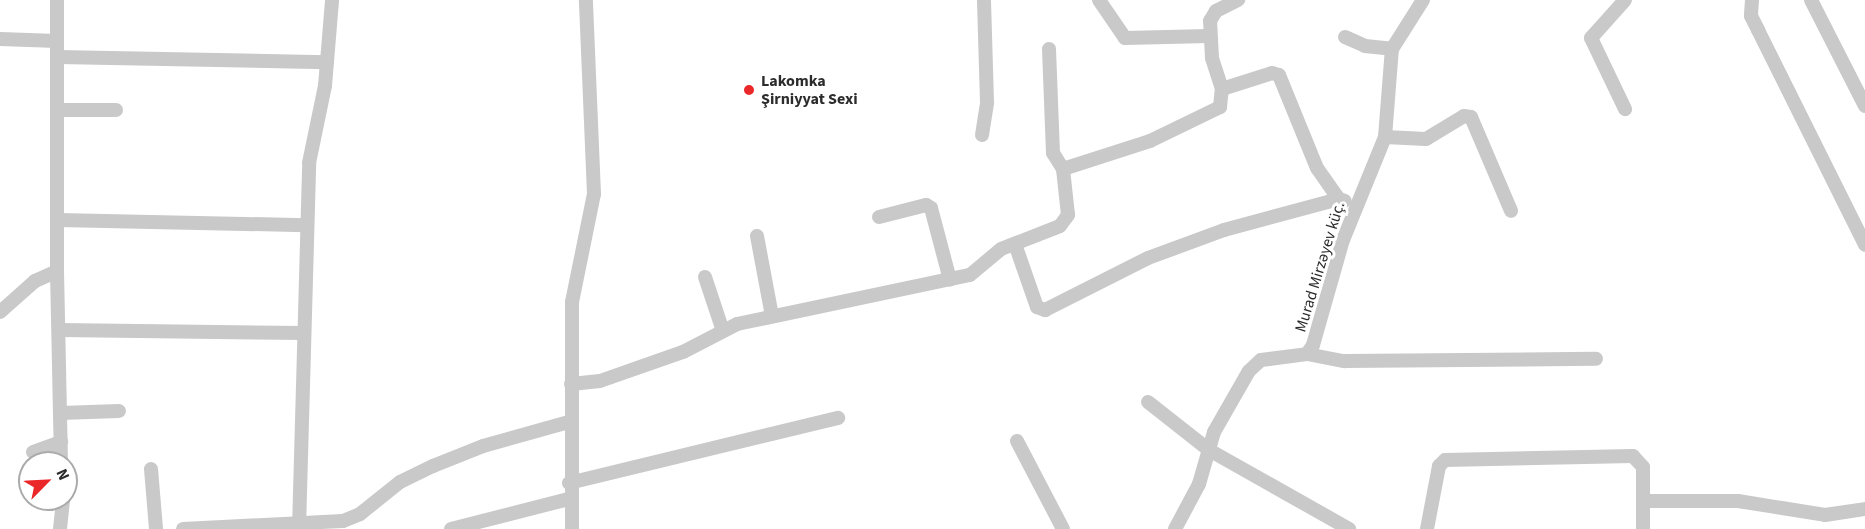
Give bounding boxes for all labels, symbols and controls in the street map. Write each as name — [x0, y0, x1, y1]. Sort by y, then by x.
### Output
place label: Lakomka Şirniyyat Sexi — [761, 71, 858, 109]
marker: Lakomka Şirniyyat Sexi — [742, 83, 756, 97]
street label: Murad Mirzəyev küç. — [1291, 200, 1349, 334]
north arrow — [18, 451, 78, 511]
text: N — [50, 465, 75, 484]

